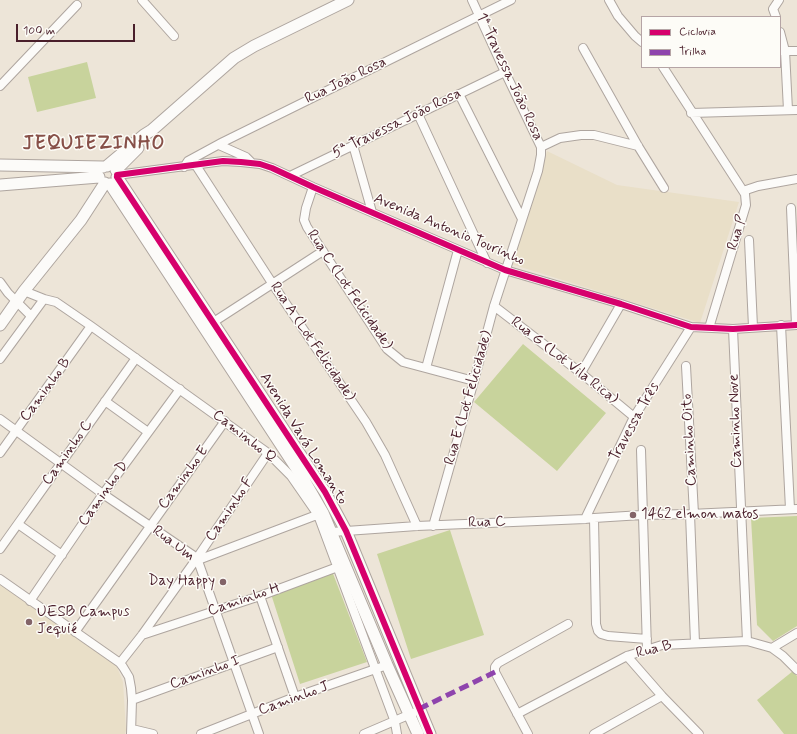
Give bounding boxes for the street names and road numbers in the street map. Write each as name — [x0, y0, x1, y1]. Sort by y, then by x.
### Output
street label: 1ª Travessa João Rosa — [472, 10, 546, 144]
street label: Rua João Rosa — [302, 53, 390, 109]
street label: 5ª Travessa João Rosa — [330, 85, 464, 163]
street label: Avenida Antonio Tourinho — [371, 190, 527, 270]
street label: Rua P — [724, 213, 752, 253]
street label: Rua C (Lot Felicidade) — [302, 227, 396, 353]
street label: Rua A (Lot Felicidade) — [265, 279, 359, 405]
street label: Rua G (Lot Vila Rica) — [507, 313, 621, 409]
street label: Rua E (Lot Felicidade) — [441, 329, 497, 467]
street label: Caminho B — [17, 355, 75, 425]
street label: Avenida Vavá Lomanto — [255, 370, 351, 508]
street label: Caminho Nove — [725, 374, 747, 468]
street label: Travessa Três — [606, 380, 664, 464]
street label: Caminho Oito — [679, 393, 701, 487]
street label: Caminho Q — [208, 406, 280, 468]
street label: Caminho C — [39, 417, 97, 489]
street label: Caminho E — [155, 443, 213, 513]
street label: Caminho D — [75, 458, 133, 530]
street label: Caminho F — [202, 475, 258, 545]
street label: Rua C — [468, 513, 506, 533]
street label: Rua Um — [148, 522, 198, 566]
street label: Caminho H — [206, 579, 282, 621]
street label: Rua B — [634, 637, 674, 663]
street label: Caminho I — [168, 652, 242, 694]
street label: Caminho J — [256, 678, 332, 720]

